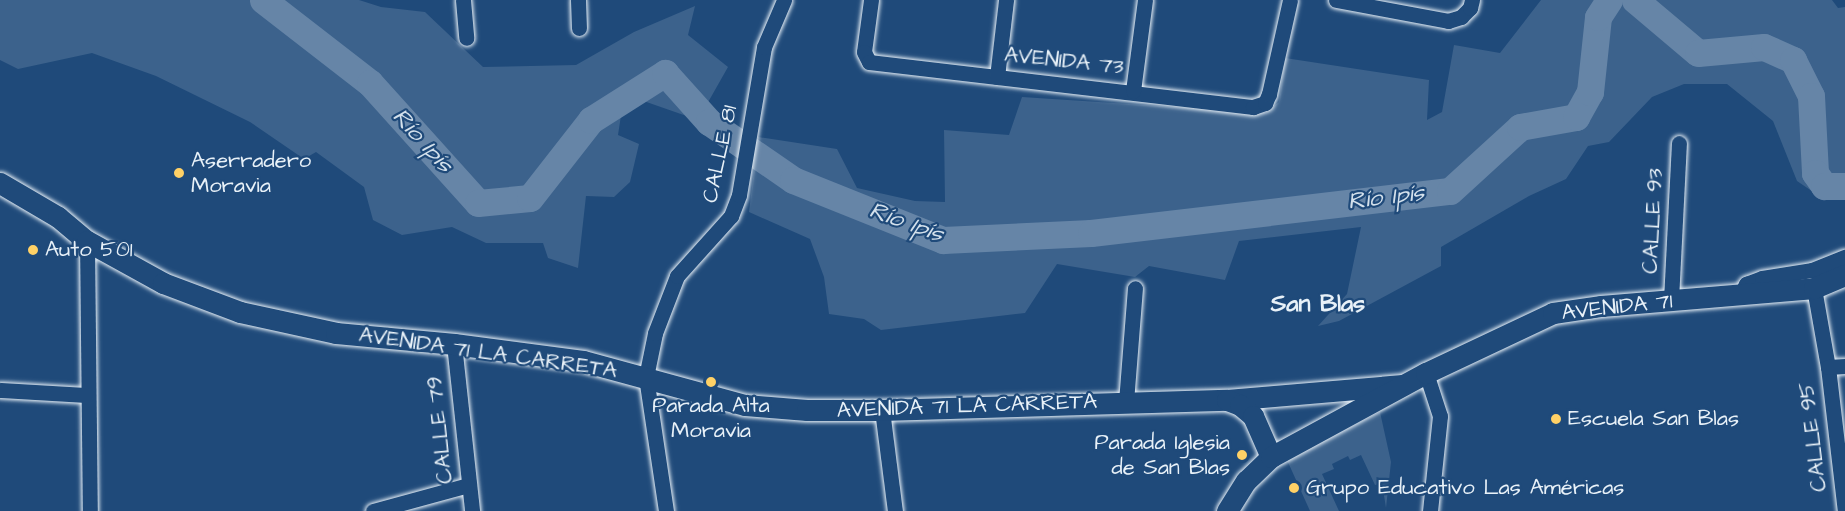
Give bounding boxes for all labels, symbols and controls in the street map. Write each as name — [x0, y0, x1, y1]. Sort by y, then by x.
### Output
street label: AVENIDA 73 — [1003, 42, 1125, 80]
water label: Río Ipís — [386, 103, 458, 179]
street label: CALLE 81 — [697, 103, 743, 205]
place label: Aserradero Moravia — [191, 147, 311, 198]
marker: Aserradero Moravia — [172, 166, 186, 180]
street label: CALLE 93 — [1637, 168, 1669, 274]
water label: Río Ipís — [1346, 179, 1426, 217]
water label: Río Ipís — [865, 196, 947, 250]
place label: Auto 501 — [45, 237, 133, 263]
marker: Auto 501 — [26, 243, 40, 257]
street label: AVENIDA 71 — [1560, 288, 1674, 326]
district label: San Blas — [1271, 291, 1365, 319]
street label: AVENIDA 71 LA CARRETA — [357, 322, 619, 384]
street label: CALLE 79 — [421, 375, 459, 485]
marker: Parada Alta Moravia — [704, 375, 718, 389]
street label: CALLE 95 — [1793, 381, 1833, 493]
street label: AVENIDA 71 LA CARRETA — [836, 388, 1098, 424]
place label: Parada Alta Moravia — [652, 392, 770, 444]
place label: Escuela San Blas — [1568, 406, 1739, 432]
marker: Escuela San Blas — [1549, 412, 1563, 426]
place label: Parada Iglesia de San Blas — [1095, 429, 1230, 481]
marker: Parada Iglesia de San Blas — [1235, 448, 1249, 462]
place label: Grupo Educativo Las Américas — [1306, 475, 1624, 501]
marker: Grupo Educativo Las Américas — [1287, 481, 1301, 495]

